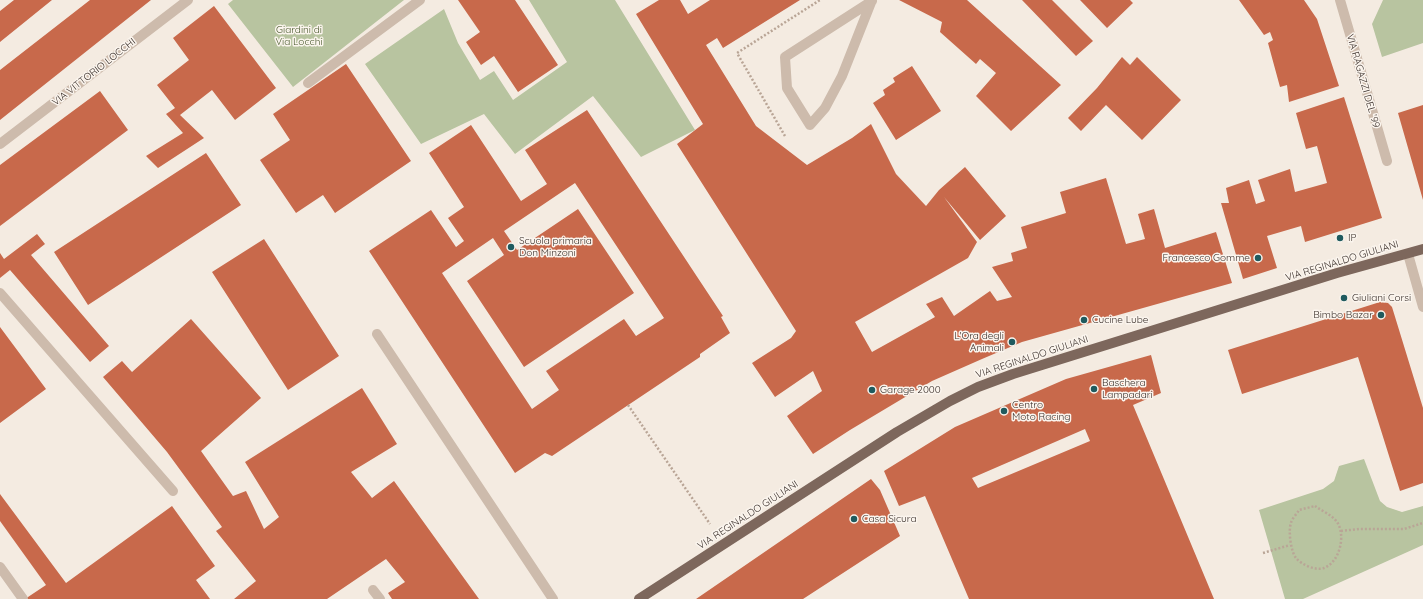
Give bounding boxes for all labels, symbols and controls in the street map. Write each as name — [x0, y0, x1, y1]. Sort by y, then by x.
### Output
park label: Giardini di Via Locchi — [275, 24, 323, 48]
street label: VIA RAGAZZI DEL '99 — [1344, 33, 1382, 129]
street label: VIA VITTORIO LOCCHI — [50, 36, 138, 108]
place label: IP — [1348, 232, 1356, 244]
marker: IP — [1335, 233, 1345, 243]
place label: Scuola primaria Don Minzoni — [519, 235, 592, 258]
street label: VIA REGINALDO GIULIANI — [1284, 238, 1400, 284]
marker: Scuola primaria Don Minzoni — [506, 242, 516, 252]
place label: Francesco Gomme — [1163, 252, 1250, 264]
marker: Francesco Gomme — [1253, 253, 1263, 263]
place label: Giuliani Corsi — [1352, 292, 1411, 304]
marker: Giuliani Corsi — [1339, 293, 1349, 303]
place label: Bimbo Bazar — [1313, 309, 1373, 321]
marker: Bimbo Bazar — [1376, 310, 1386, 320]
place label: Cucine Lube — [1092, 314, 1148, 326]
marker: Cucine Lube — [1079, 315, 1089, 325]
place label: L'Ora degli Animali — [954, 330, 1004, 354]
street label: VIA REGINALDO GIULIANI — [974, 333, 1090, 381]
marker: L'Ora degli Animali — [1007, 337, 1017, 347]
place label: Baschera Lampadari — [1102, 377, 1153, 400]
place label: Garage 2000 — [880, 384, 941, 396]
marker: Baschera Lampadari — [1089, 384, 1099, 394]
marker: Garage 2000 — [867, 385, 877, 395]
place label: Centro Moto Racing — [1012, 399, 1071, 422]
marker: Centro Moto Racing — [999, 406, 1009, 416]
street label: VIA REGINALDO GIULIANI — [695, 478, 801, 552]
place label: Casa Sicura — [862, 513, 917, 525]
marker: Casa Sicura — [849, 514, 859, 524]

